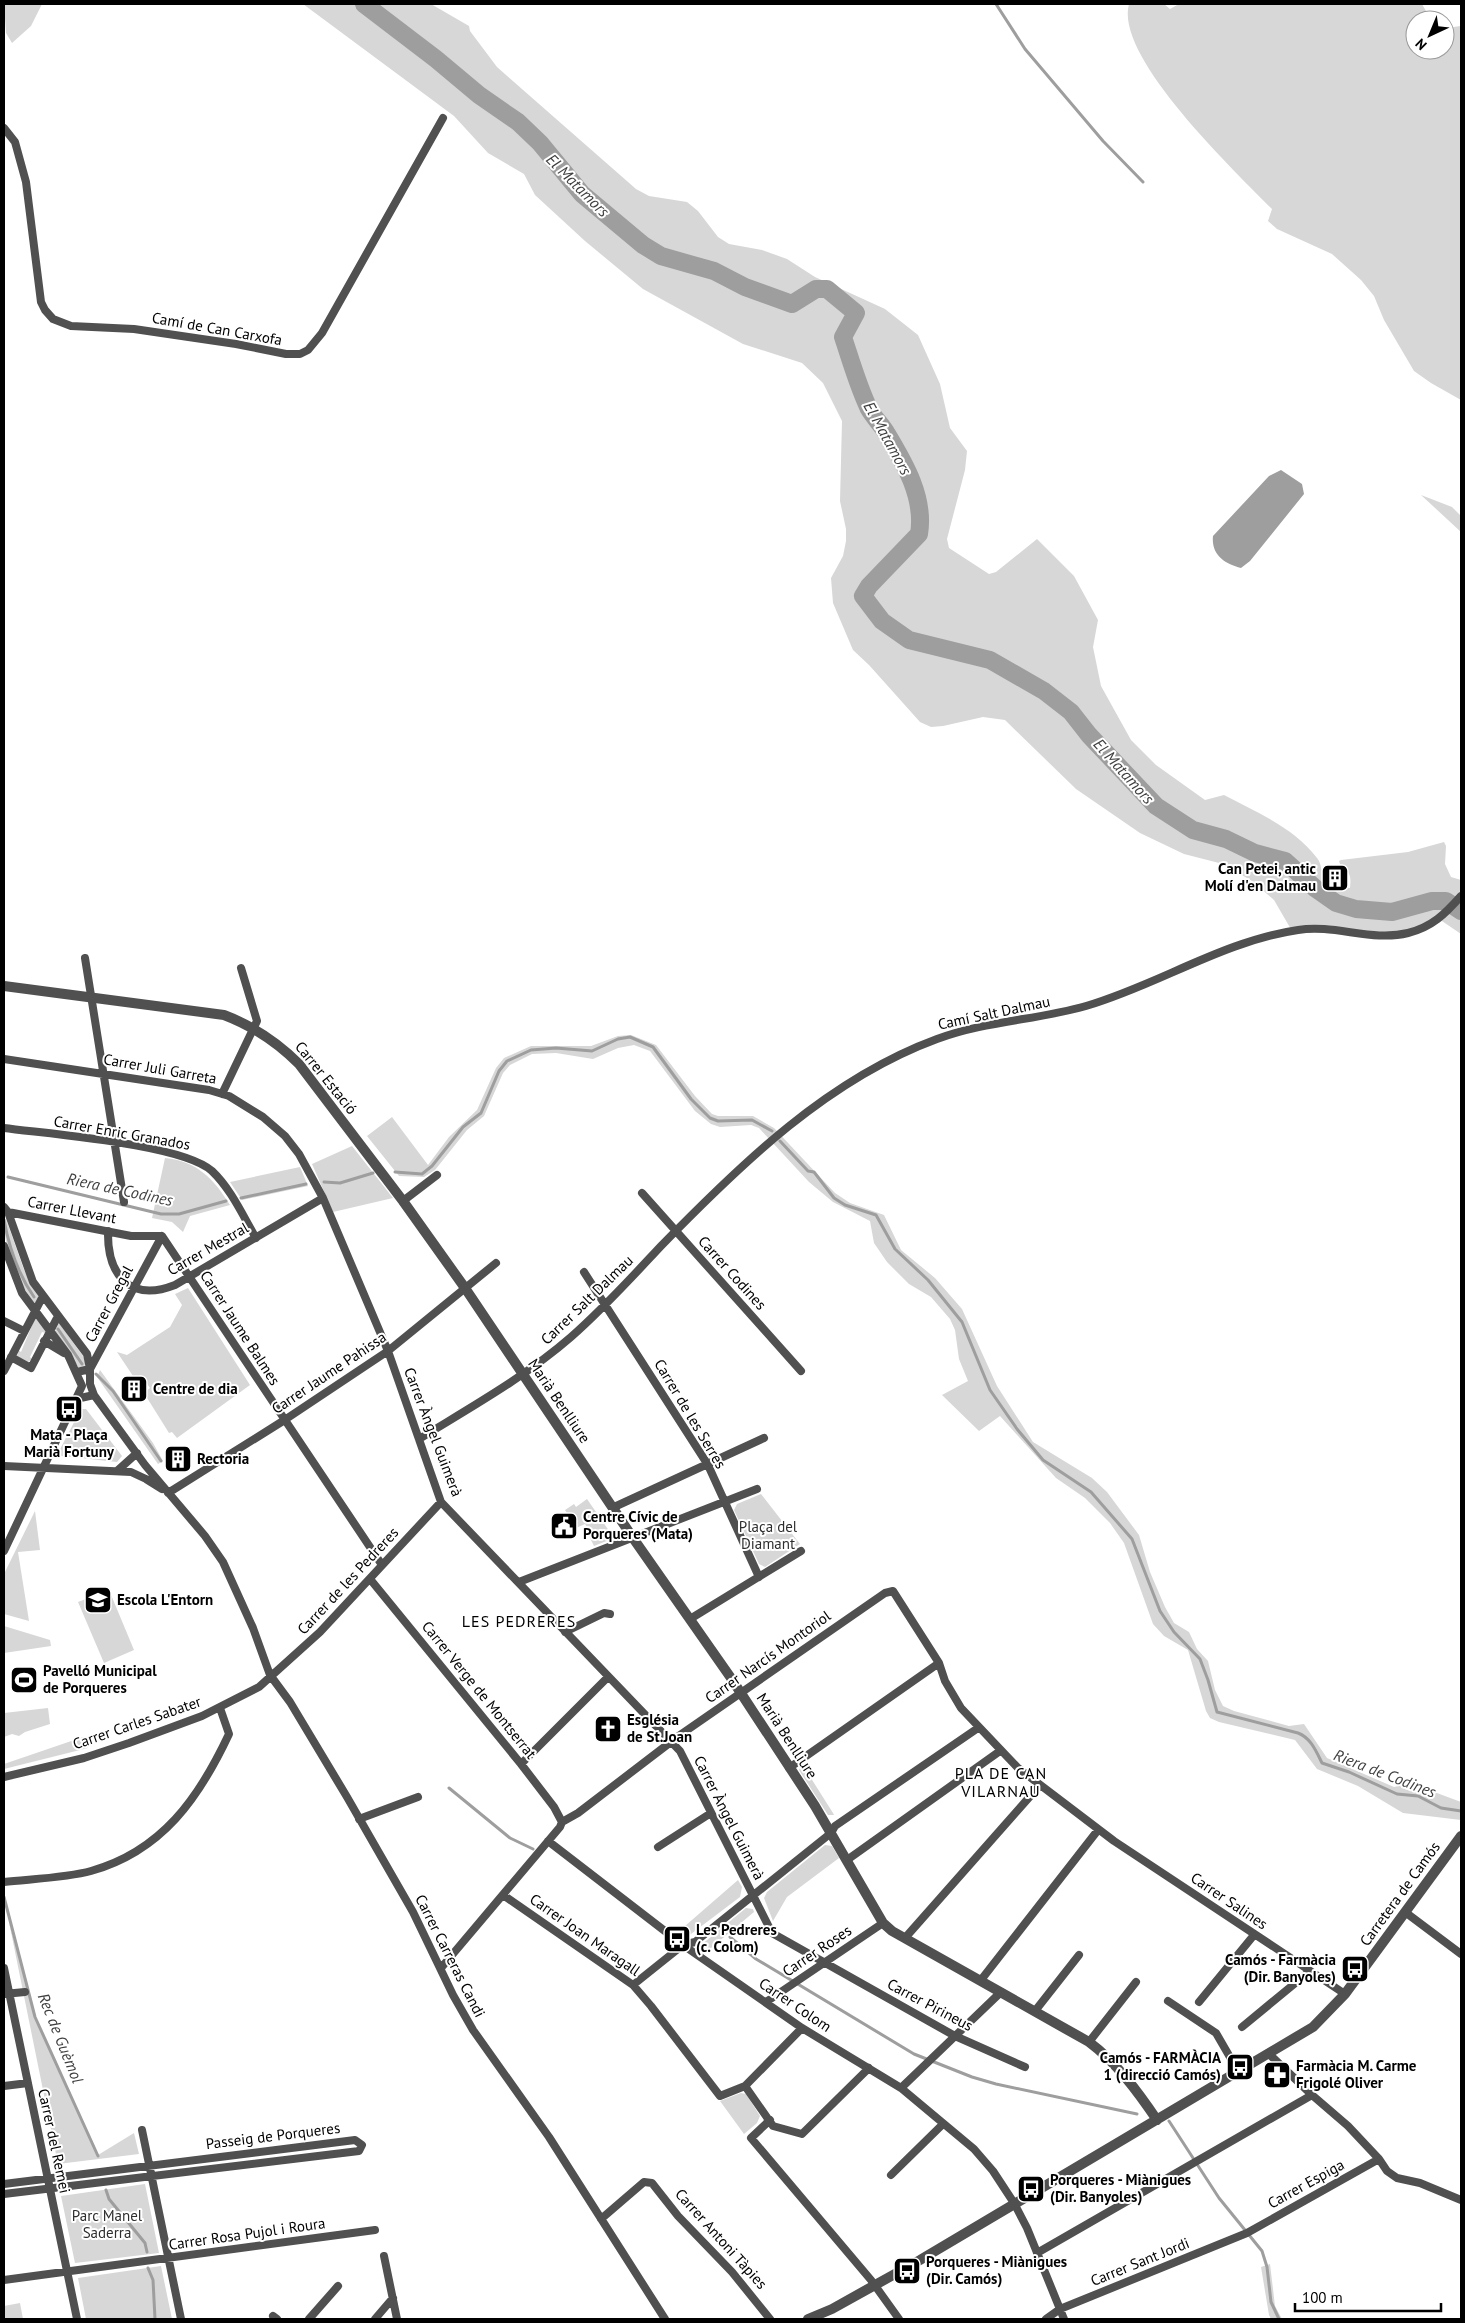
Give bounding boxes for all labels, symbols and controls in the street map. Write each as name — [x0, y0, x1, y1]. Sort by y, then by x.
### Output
north arrow — [1405, 10, 1455, 60]
text: N — [1411, 35, 1431, 54]
water label: El Matamors — [542, 149, 614, 221]
street label: Camí de Can Carxofa — [150, 308, 284, 349]
water label: El Matamors — [860, 398, 917, 479]
water label: El Matamors — [1089, 734, 1159, 808]
place label: Can Petei, antic Molí d'en Dalmau — [1205, 859, 1316, 895]
building icon: Can Petei, antic Molí d'en Dalmau — [1320, 863, 1350, 893]
street label: Camí Salt Dalmau — [936, 991, 1052, 1034]
street label: Carrer Estació — [291, 1037, 362, 1118]
street label: Carrer Juli Garreta — [102, 1049, 218, 1088]
street label: Carrer Enric Granados — [52, 1111, 192, 1154]
water label: Riera de Codines — [65, 1168, 175, 1210]
street label: Carrer Llevant — [26, 1192, 118, 1227]
street label: Carrer Mestral — [164, 1217, 252, 1279]
street label: Carrer Codines — [694, 1232, 771, 1314]
street label: Carrer Salt Dalmau — [537, 1251, 637, 1348]
street label: Carrer Gregal — [80, 1262, 137, 1345]
street label: Carrer Jaume Balmes — [196, 1267, 285, 1389]
street label: Carrer Jaume Pahissa — [268, 1327, 390, 1418]
street label: Marià Benlliure — [524, 1355, 595, 1447]
street label: Carrer de les Serres — [650, 1356, 731, 1472]
street label: Carrer Àngel Guimerà — [400, 1365, 467, 1499]
building icon: Centre de dia — [119, 1374, 149, 1404]
place label: Centre de dia — [153, 1379, 238, 1398]
bus stop icon: Mata - Plaça Marià Fortuny — [54, 1394, 84, 1424]
place label: Mata - Plaça Marià Fortuny — [24, 1425, 115, 1461]
building icon: Rectoria — [163, 1444, 193, 1474]
place label: Rectoria — [197, 1449, 249, 1468]
place label: Centre Cívic de Porqueres (Mata) — [583, 1507, 693, 1543]
public building icon: Centre Cívic de Porqueres (Mata) — [549, 1511, 579, 1541]
park label: Plaça del Diamant — [739, 1517, 798, 1553]
street label: Carrer de les Pedreres — [293, 1523, 402, 1638]
school or university icon: Escola L'Entorn — [83, 1585, 113, 1615]
place label: Escola L'Entorn — [117, 1590, 213, 1609]
street label: Carrer Narcís Montoriol — [701, 1606, 835, 1707]
district label: LES PEDRERES — [462, 1611, 576, 1631]
street label: Carrer Verge de Montserrat — [418, 1617, 541, 1762]
place label: Pavelló Municipal de Porqueres — [43, 1661, 157, 1697]
sports icon: Pavelló Municipal de Porqueres — [9, 1665, 39, 1695]
street label: Marià Benlliure — [753, 1689, 822, 1782]
street label: Carrer Carles Sabater — [70, 1692, 203, 1753]
place label: Església de St.Joan — [627, 1710, 692, 1746]
church icon: Església de St.Joan — [593, 1714, 623, 1744]
water label: Riera de Codines — [1331, 1744, 1440, 1802]
street label: Carrer Àngel Guimerà — [690, 1752, 769, 1883]
district label: PLA DE CAN VILARNAU — [955, 1763, 1047, 1801]
street label: Carretera de Camós — [1355, 1838, 1444, 1950]
street label: Carrer Salines — [1187, 1868, 1271, 1933]
street label: Carrer Joan Maragall — [526, 1889, 645, 1980]
street label: Carrer Carreras Candi — [411, 1891, 490, 2020]
place label: Les Pedreres (c. Colom) — [696, 1920, 777, 1956]
street label: Carrer Roses — [779, 1921, 855, 1981]
bus stop icon: Les Pedreres (c. Colom) — [662, 1924, 692, 1954]
place label: Camós - Farmàcia (Dir. Banyoles) — [1225, 1950, 1336, 1986]
bus stop icon: Camós - Farmàcia (Dir. Banyoles) — [1340, 1954, 1370, 1984]
street label: Carrer Colom — [755, 1973, 835, 2036]
street label: Carrer Pirineus — [884, 1974, 976, 2035]
water label: Rec de Guèmol — [34, 1990, 88, 2087]
place label: Camós - FARMÀCIA 1 (direcció Camós) — [1100, 2048, 1222, 2084]
bus stop icon: Camós - FARMÀCIA 1 (direcció Camós) — [1225, 2052, 1255, 2082]
place label: Farmàcia M. Carme Frigolé Oliver — [1296, 2056, 1417, 2092]
pharmacy icon: Farmàcia M. Carme Frigolé Oliver — [1262, 2060, 1292, 2090]
street label: Carrer del Remei — [34, 2087, 75, 2195]
street label: Passeig de Porqueres — [205, 2118, 341, 2153]
street label: Carrer Espiga — [1264, 2155, 1347, 2212]
place label: Porqueres - Miànigues (Dir. Banyoles) — [1050, 2170, 1191, 2206]
bus stop icon: Porqueres - Miànigues (Dir. Banyoles) — [1016, 2174, 1046, 2204]
street label: Carrer Antoni Tàpies — [671, 2185, 771, 2293]
park label: Parc Manel Saderra — [72, 2206, 143, 2242]
street label: Carrer Rosa Pujol i Roura — [167, 2213, 326, 2254]
street label: Carrer Sant Jordi — [1088, 2233, 1192, 2290]
place label: Porqueres - Miànigues (Dir. Camós) — [926, 2252, 1067, 2288]
bus stop icon: Porqueres - Miànigues (Dir. Camós) — [892, 2256, 922, 2286]
scale bar — [1295, 2280, 1441, 2312]
text: 100 m — [1302, 2288, 1343, 2307]

